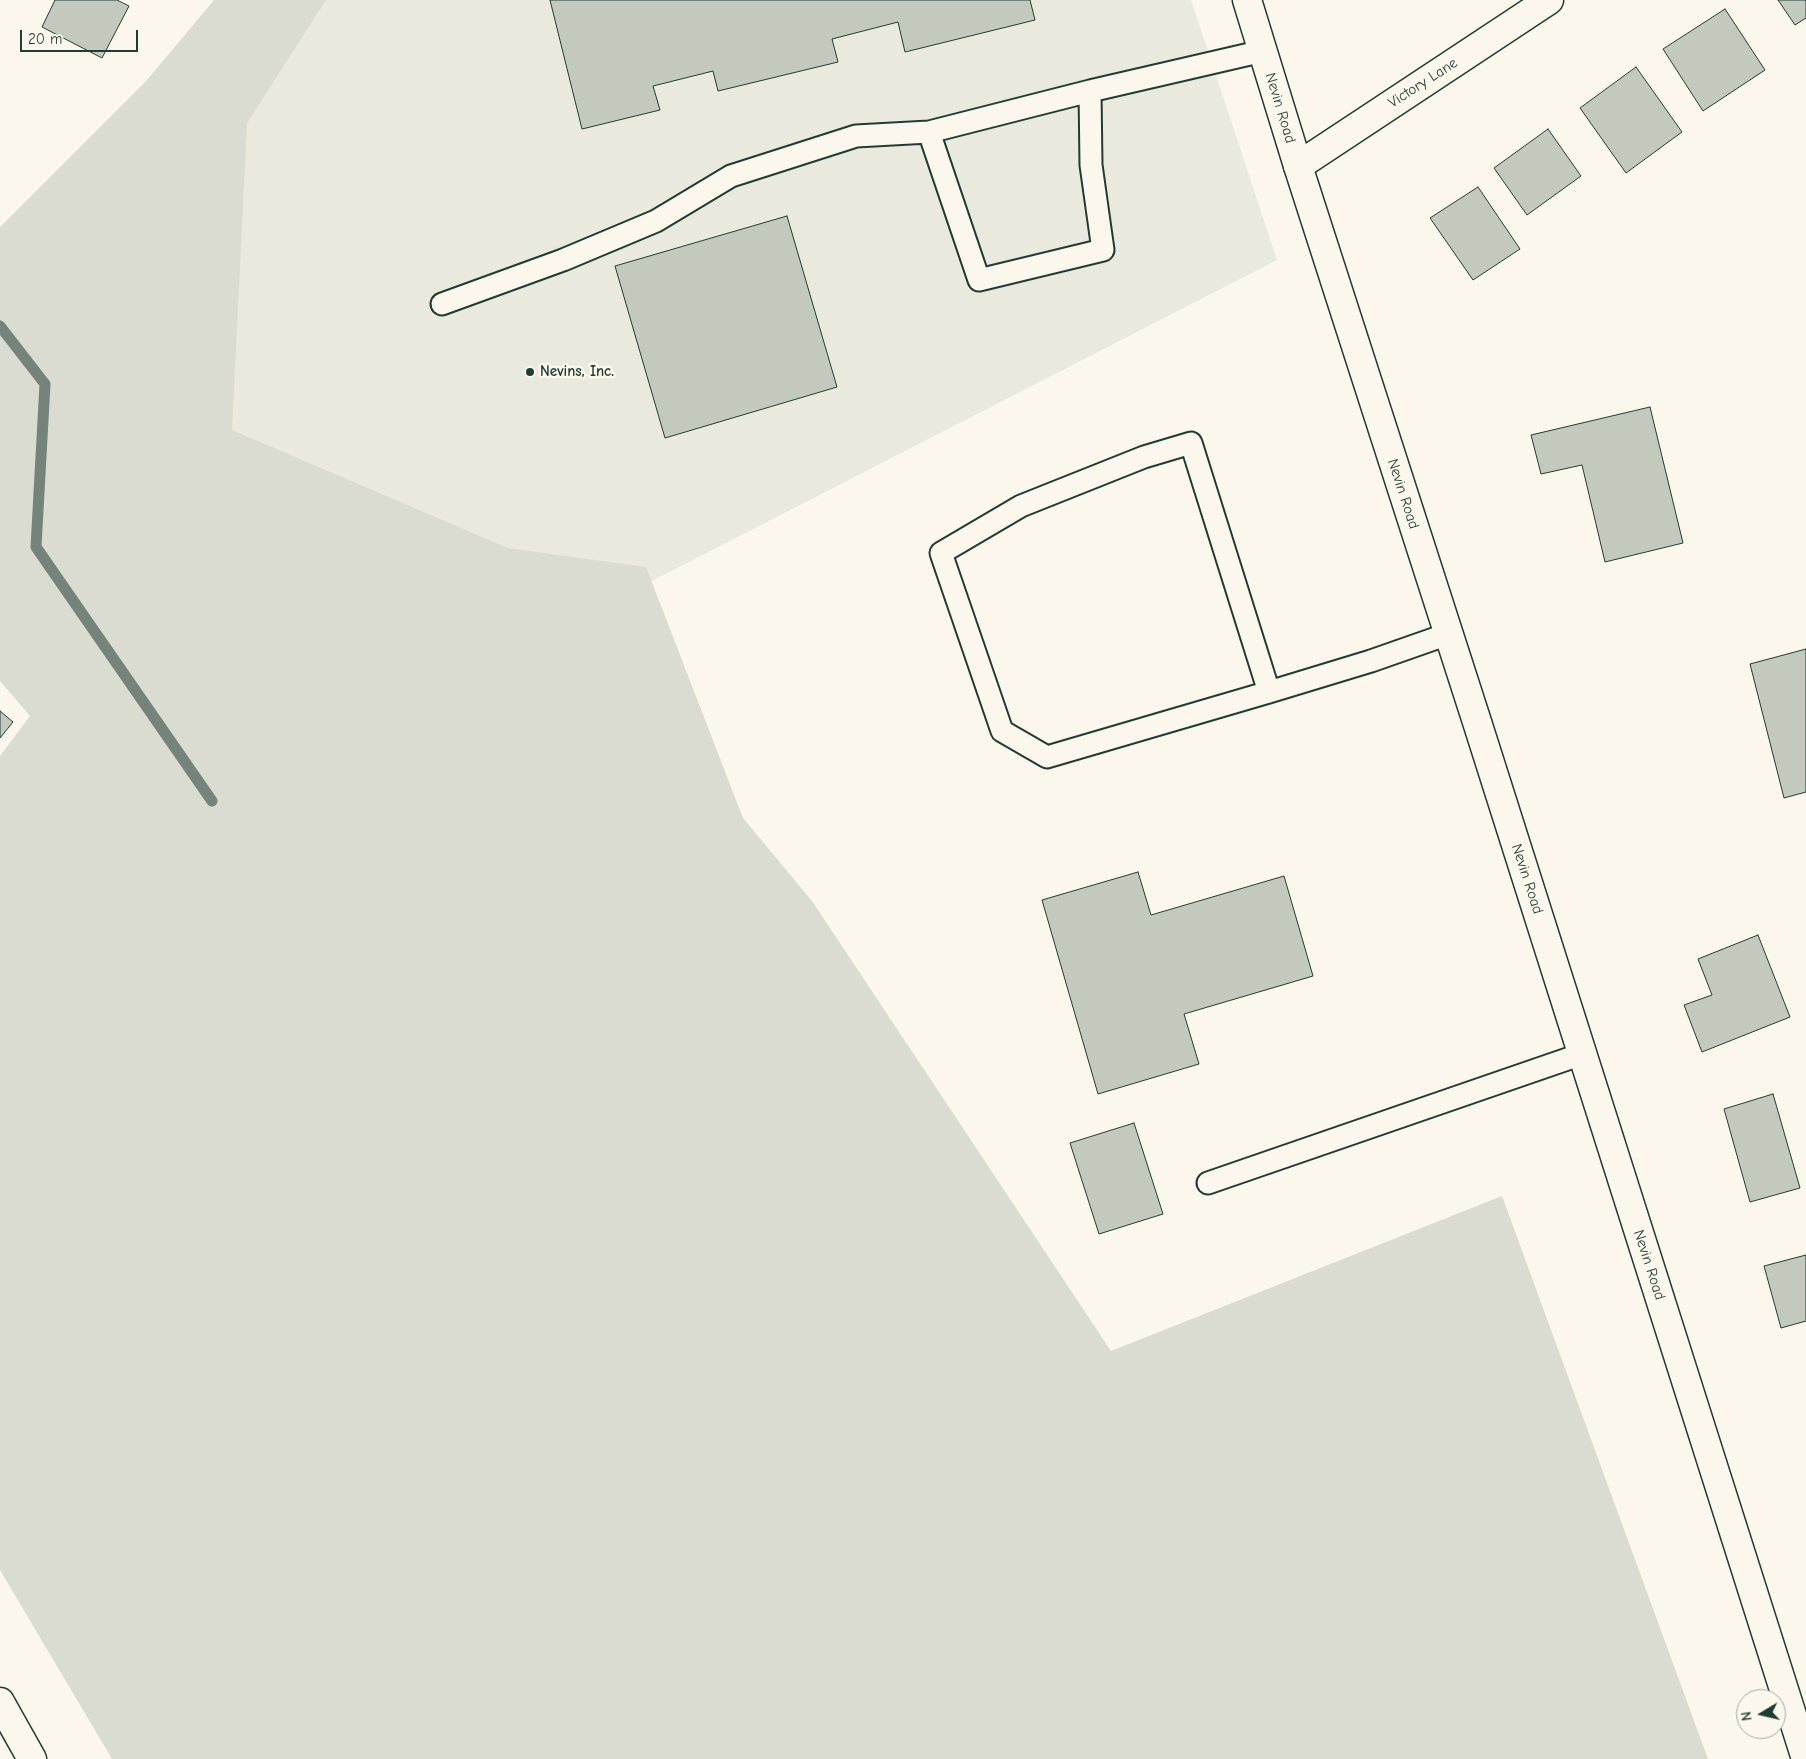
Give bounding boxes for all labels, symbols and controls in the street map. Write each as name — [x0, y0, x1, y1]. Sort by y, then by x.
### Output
scale bar — [22, 20, 140, 52]
text: 20 m — [28, 30, 62, 48]
street label: Victory Lane — [1385, 54, 1461, 112]
street label: Nevin Road — [1261, 71, 1299, 145]
place label: Nevins, Inc. — [540, 363, 614, 381]
marker: Nevins, Inc. — [524, 366, 536, 378]
street label: Nevin Road — [1383, 457, 1423, 531]
street label: Nevin Road — [1507, 842, 1547, 916]
street label: Nevin Road — [1629, 1228, 1669, 1302]
north arrow — [1736, 1689, 1786, 1739]
text: N — [1738, 1710, 1756, 1722]

